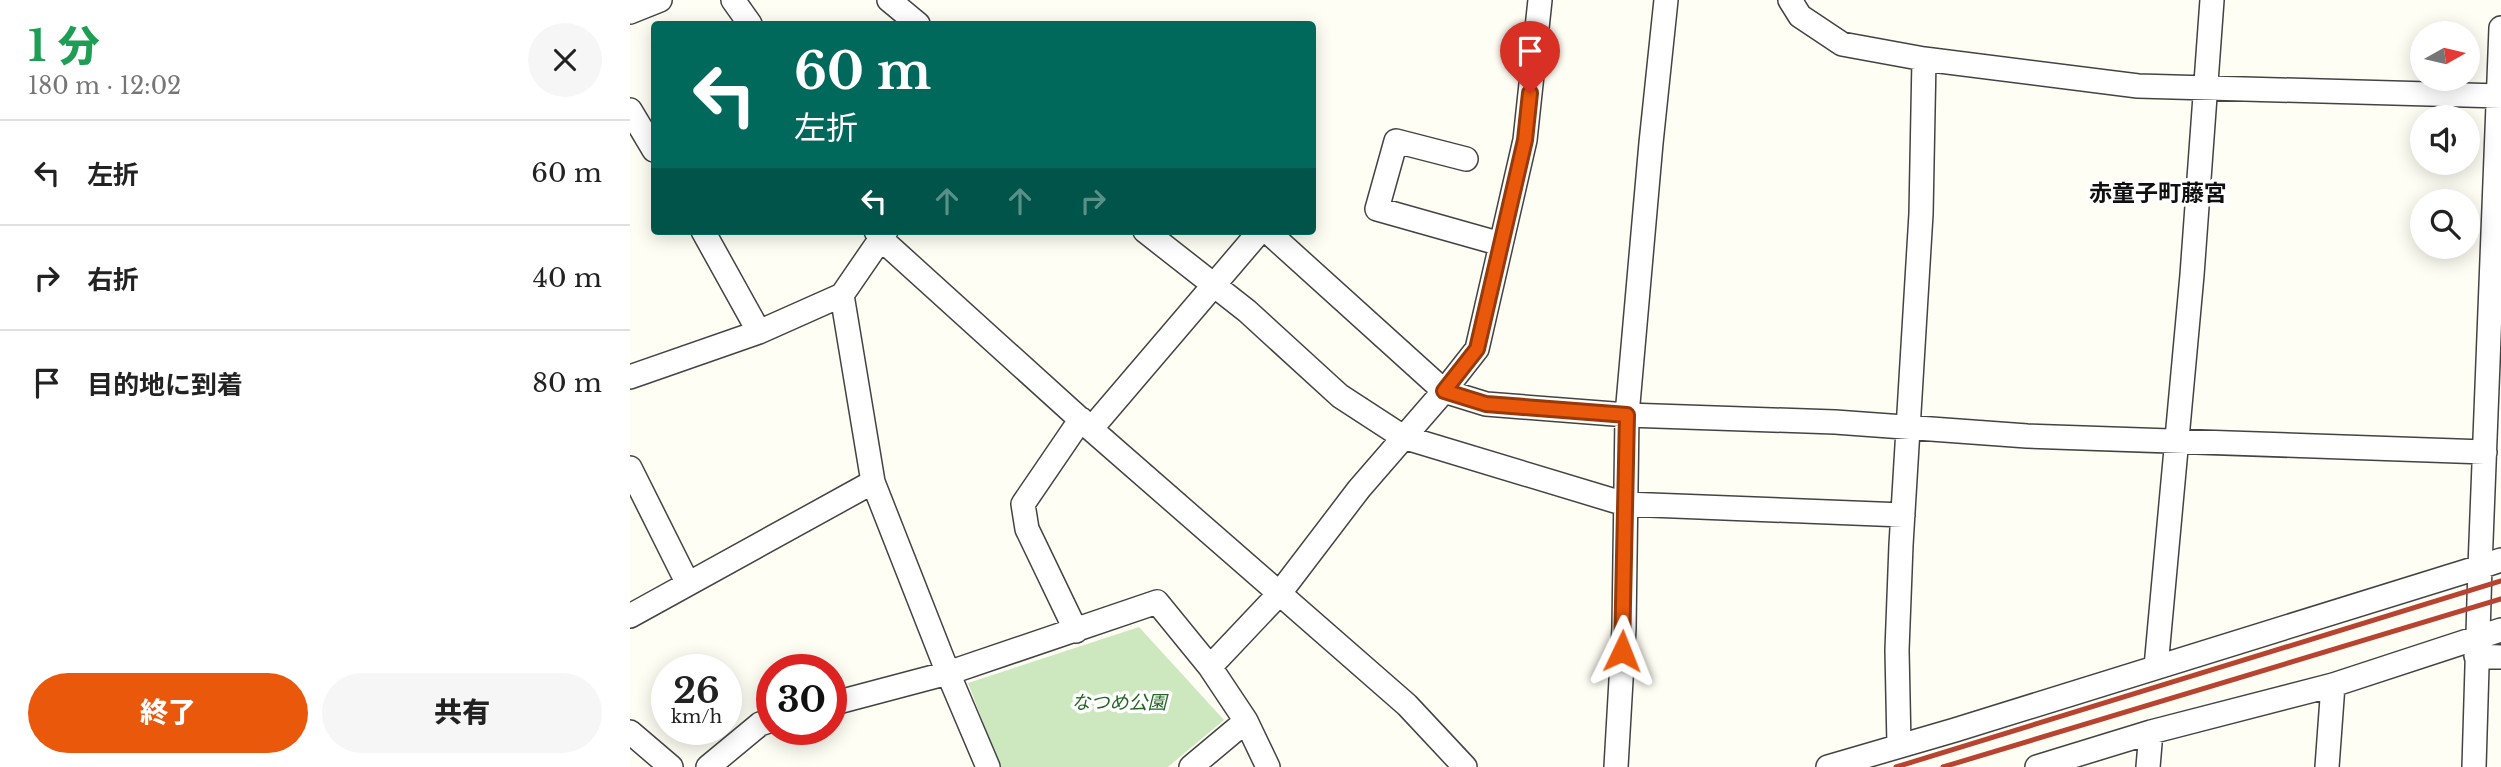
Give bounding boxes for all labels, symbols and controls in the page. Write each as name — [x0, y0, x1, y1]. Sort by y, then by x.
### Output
text: 1 分 — [28, 20, 99, 72]
pin — [1500, 21, 1560, 93]
north arrow — [2410, 21, 2480, 91]
map controls — [2410, 21, 2480, 259]
button: close — [528, 23, 602, 97]
icon: arrive — [1511, 32, 1549, 70]
text: 60 m — [794, 41, 931, 102]
icon: left — [679, 49, 770, 140]
text: 180 m · 12:02 — [28, 72, 181, 100]
button: sound — [2410, 105, 2480, 175]
text: 左折 — [794, 108, 858, 148]
icon: left — [28, 154, 66, 192]
text: 60 m — [531, 157, 602, 189]
text: 左折 — [87, 159, 139, 191]
district label: 赤童子町藤宮 — [2089, 179, 2227, 207]
icon: left — [855, 182, 893, 220]
icon: ahead — [928, 182, 966, 220]
icon: ahead — [1001, 182, 1039, 220]
icon: right — [1074, 182, 1112, 220]
button: search — [2410, 189, 2480, 259]
icon: right — [28, 259, 66, 297]
text: 40 m — [533, 262, 602, 294]
text: 右折 — [87, 264, 139, 296]
icon: arrive — [28, 364, 66, 402]
text: 80 m — [532, 367, 602, 399]
text: 目的地に到着 — [87, 369, 243, 401]
position arrow — [1585, 614, 1659, 688]
speed limit sign: 30 — [756, 654, 847, 745]
text: 26 — [673, 669, 720, 712]
button: 終了 — [28, 673, 308, 753]
button: 共有 — [322, 673, 602, 753]
park label: なつめ公園 — [1071, 691, 1169, 714]
text: km/h — [671, 706, 722, 728]

